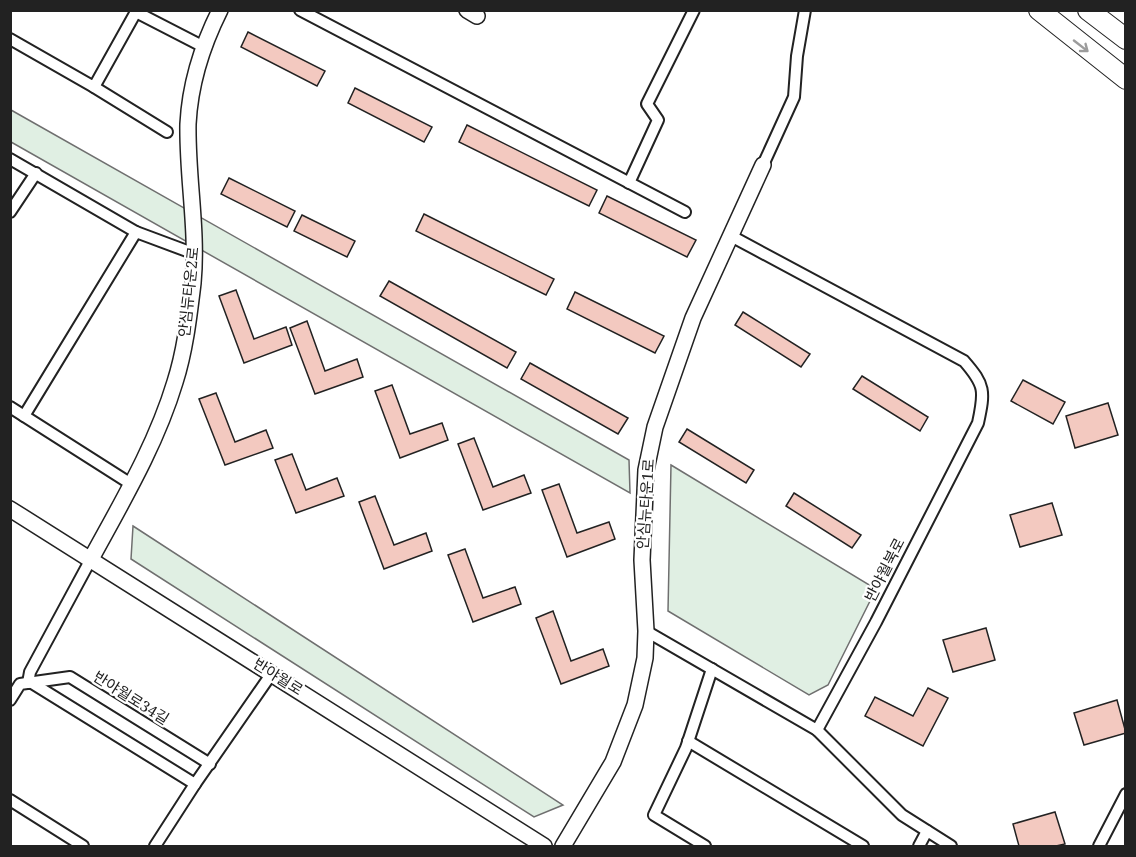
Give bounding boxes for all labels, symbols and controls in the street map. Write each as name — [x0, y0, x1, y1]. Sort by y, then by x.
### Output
one-way arrow — [1073, 39, 1089, 52]
street label: 안심뉴타운2로 — [173, 246, 203, 338]
street label: 안심뉴타운1로 — [632, 458, 658, 550]
street label: 반야월북로 — [860, 534, 909, 605]
street label: 반야월로 — [250, 653, 307, 699]
street label: 반야월로34길 — [90, 666, 173, 728]

